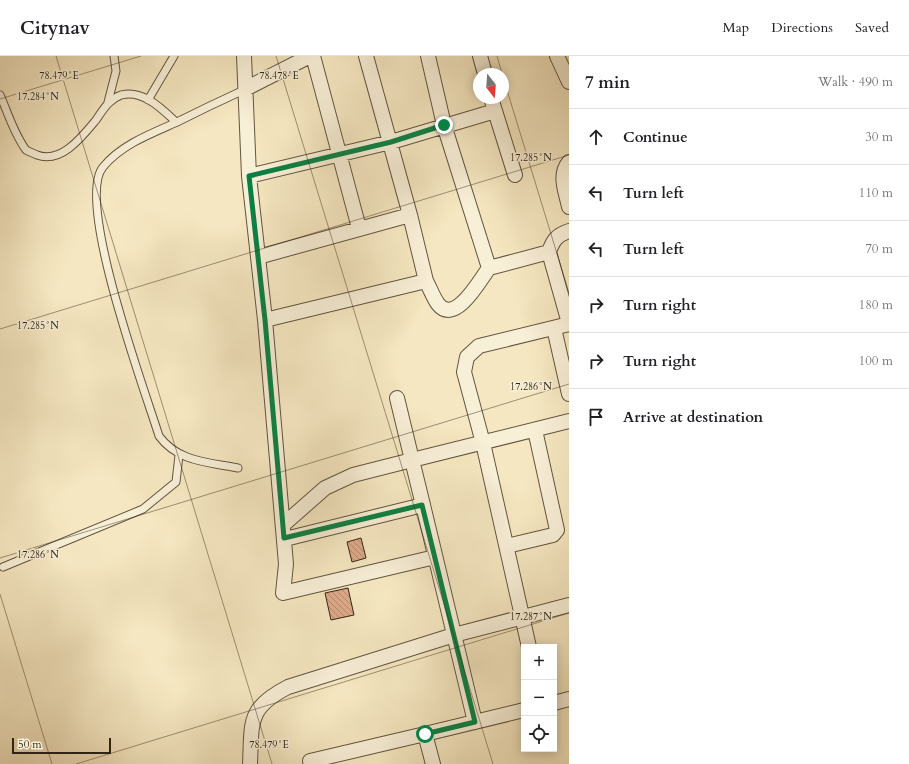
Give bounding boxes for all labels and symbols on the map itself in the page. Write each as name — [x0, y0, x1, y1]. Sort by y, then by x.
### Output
north arrow — [473, 68, 509, 104]
text: 78.479°E — [39, 69, 79, 83]
text: 78.478°E — [259, 69, 299, 83]
text: 17.284°N — [17, 90, 59, 104]
route end — [435, 116, 453, 134]
text: 17.285°N — [510, 151, 552, 165]
text: 17.285°N — [17, 319, 59, 333]
text: 17.286°N — [510, 380, 552, 394]
text: 17.286°N — [17, 548, 59, 562]
text: 17.287°N — [510, 610, 552, 624]
route start — [416, 725, 434, 743]
scale bar — [12, 736, 111, 755]
text: 78.479°E — [249, 738, 289, 752]

